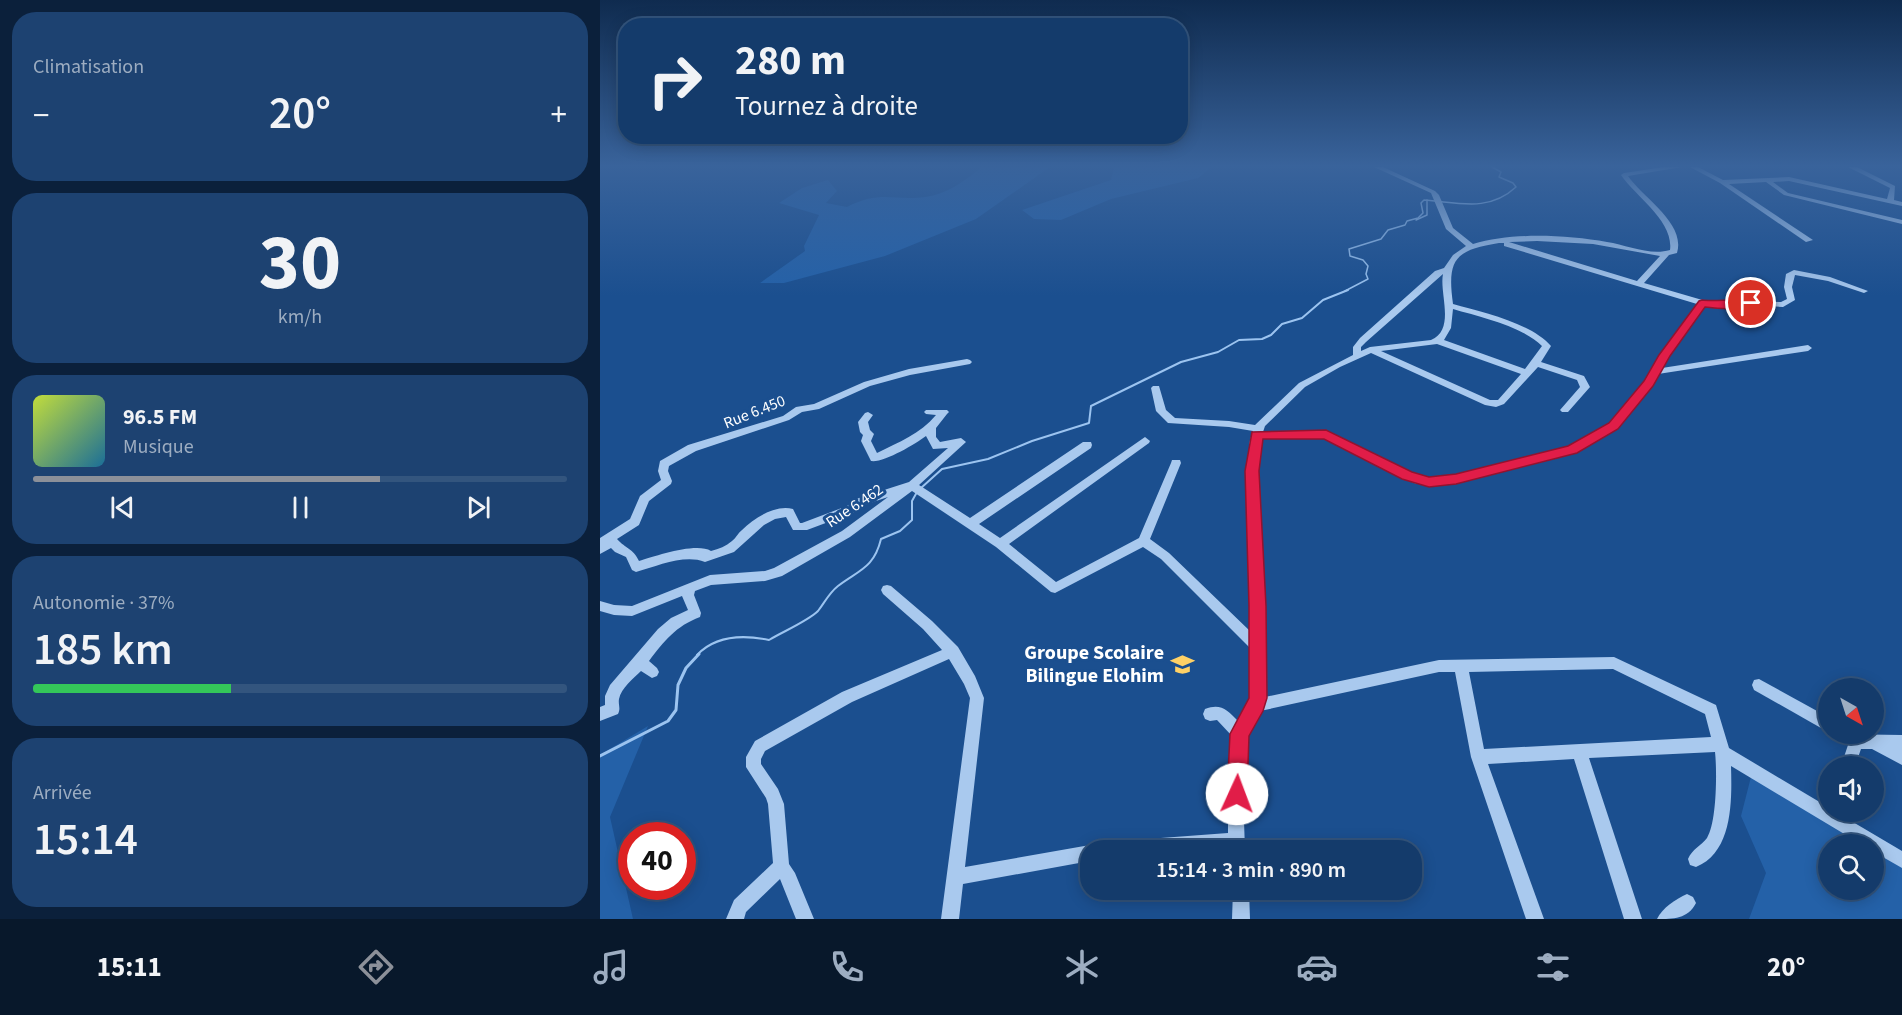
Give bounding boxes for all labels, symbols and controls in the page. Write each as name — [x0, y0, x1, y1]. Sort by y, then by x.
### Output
text: 280 m — [735, 31, 846, 91]
icon: right — [636, 42, 714, 120]
text: Climatisation — [33, 53, 144, 81]
text: 20° — [269, 82, 331, 146]
text: Tournez à droite — [735, 87, 918, 126]
text: − — [33, 92, 49, 139]
text: + — [551, 92, 567, 139]
text: 30 — [259, 208, 341, 319]
pin — [1725, 277, 1776, 328]
icon: arrive — [1734, 286, 1767, 319]
text: km/h — [278, 303, 322, 331]
street label: Rue 6.450 — [720, 390, 789, 434]
text: 96.5 FM — [123, 401, 197, 433]
text: Musique — [123, 433, 194, 461]
street label: Rue 6.462 — [822, 479, 888, 533]
icon: previous — [106, 491, 139, 524]
icon: pause — [284, 491, 317, 524]
icon: next — [462, 491, 495, 524]
text: Autonomie · 37% — [33, 589, 174, 617]
text: 185 km — [33, 618, 173, 682]
place label: Groupe Scolaire Bilingue Elohim — [1024, 639, 1164, 690]
school or university icon: Groupe Scolaire Bilingue Elohim — [1169, 651, 1195, 677]
north arrow — [1818, 678, 1884, 744]
map controls — [1818, 678, 1884, 900]
button: sound — [1818, 756, 1884, 822]
position arrow — [1205, 762, 1269, 826]
text: Arrivée — [33, 779, 92, 807]
text: 15:14 — [33, 808, 138, 872]
speed limit sign: 40 — [618, 822, 696, 900]
button: search — [1818, 834, 1884, 900]
text: 15:14 · 3 min · 890 m — [1156, 854, 1346, 886]
icon: directions — [355, 946, 397, 988]
icon: music — [590, 946, 632, 988]
icon: phone — [826, 946, 868, 988]
icon: climate — [1061, 946, 1103, 988]
icon: car — [1296, 946, 1338, 988]
icon: filters — [1532, 946, 1574, 988]
text: 15:11 — [97, 948, 162, 987]
text: 20° — [1767, 948, 1805, 987]

